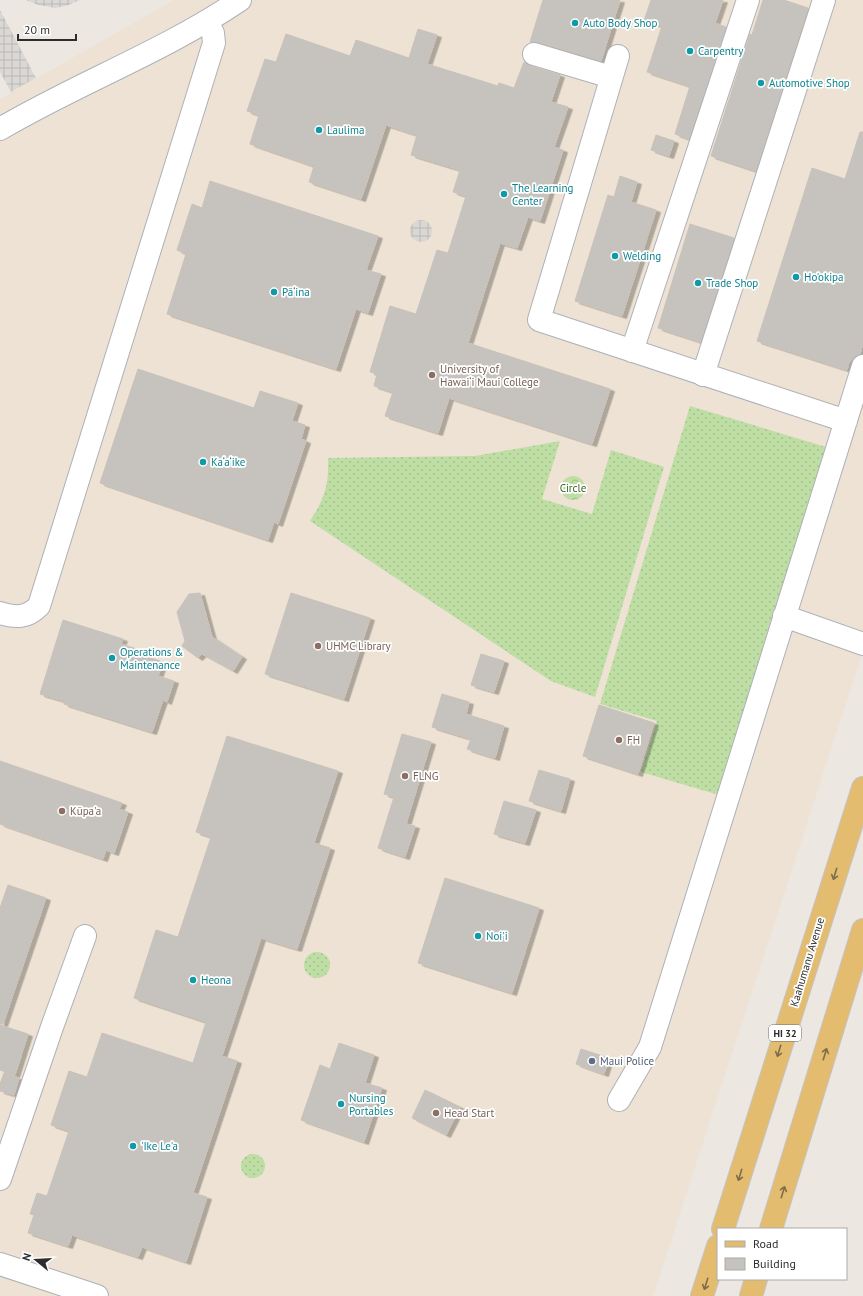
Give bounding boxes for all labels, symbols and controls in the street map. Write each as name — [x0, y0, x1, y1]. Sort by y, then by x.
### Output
scale bar — [18, 16, 76, 42]
place label: Auto Body Shop — [583, 16, 657, 30]
marker: Auto Body Shop — [570, 18, 580, 28]
text: 20 m — [24, 22, 50, 37]
place label: Carpentry — [698, 44, 744, 58]
marker: Carpentry — [685, 46, 695, 56]
place label: Automotive Shop — [769, 76, 850, 90]
marker: Automotive Shop — [756, 78, 766, 88]
place label: Laulima — [327, 123, 364, 137]
marker: Laulima — [314, 125, 324, 135]
place label: The Learning Center — [512, 181, 573, 208]
marker: The Learning Center — [499, 189, 509, 199]
place label: Welding — [623, 249, 661, 263]
marker: Welding — [610, 251, 620, 261]
place label: Ho'okipa — [804, 270, 844, 284]
marker: Ho'okipa — [791, 272, 801, 282]
place label: Trade Shop — [706, 276, 758, 290]
marker: Trade Shop — [693, 278, 703, 288]
place label: Pā‘ina — [282, 285, 310, 299]
marker: Pā‘ina — [269, 287, 279, 297]
place label: University of Hawai‘i Maui College — [440, 362, 539, 389]
marker: University of Hawai‘i Maui College — [427, 370, 437, 380]
place label: Ka‘a‘ike — [211, 455, 246, 469]
marker: Ka‘a‘ike — [198, 457, 208, 467]
park label: Circle — [560, 481, 587, 495]
place label: UHMC Library — [326, 639, 392, 653]
marker: UHMC Library — [313, 641, 323, 651]
place label: Operations & Maintenance — [120, 645, 183, 672]
marker: Operations & Maintenance — [107, 653, 117, 663]
place label: FH — [627, 733, 640, 747]
marker: FH — [614, 735, 624, 745]
place label: FLNG — [413, 769, 439, 783]
marker: FLNG — [400, 771, 410, 781]
place label: Kūpa'a — [70, 804, 101, 818]
marker: Kūpa'a — [57, 806, 67, 816]
one-way arrow — [831, 867, 838, 880]
street label: Kaahumanu Avenue — [787, 915, 827, 1008]
place label: Noi'i — [486, 929, 508, 943]
marker: Noi'i — [473, 931, 483, 941]
place label: Heona — [201, 973, 231, 987]
marker: Heona — [188, 975, 198, 985]
road number: HI 32 — [769, 1025, 801, 1041]
one-way arrow — [775, 1045, 782, 1058]
one-way arrow — [822, 1048, 829, 1061]
place label: Maui Police — [600, 1054, 654, 1068]
marker: Maui Police — [587, 1056, 597, 1066]
place label: Nursing Portables — [349, 1091, 394, 1118]
marker: Nursing Portables — [336, 1099, 346, 1109]
place label: Head Start — [444, 1106, 494, 1120]
marker: Head Start — [431, 1108, 441, 1118]
place label: 'Ike Le'a — [141, 1139, 178, 1153]
marker: 'Ike Le'a — [128, 1141, 138, 1151]
one-way arrow — [736, 1169, 743, 1182]
one-way arrow — [780, 1185, 787, 1198]
legend — [717, 1228, 847, 1280]
text: Road — [753, 1236, 778, 1251]
north arrow — [16, 1240, 56, 1280]
text: N — [19, 1251, 34, 1263]
text: Building — [753, 1256, 796, 1271]
one-way arrow — [702, 1278, 709, 1291]

